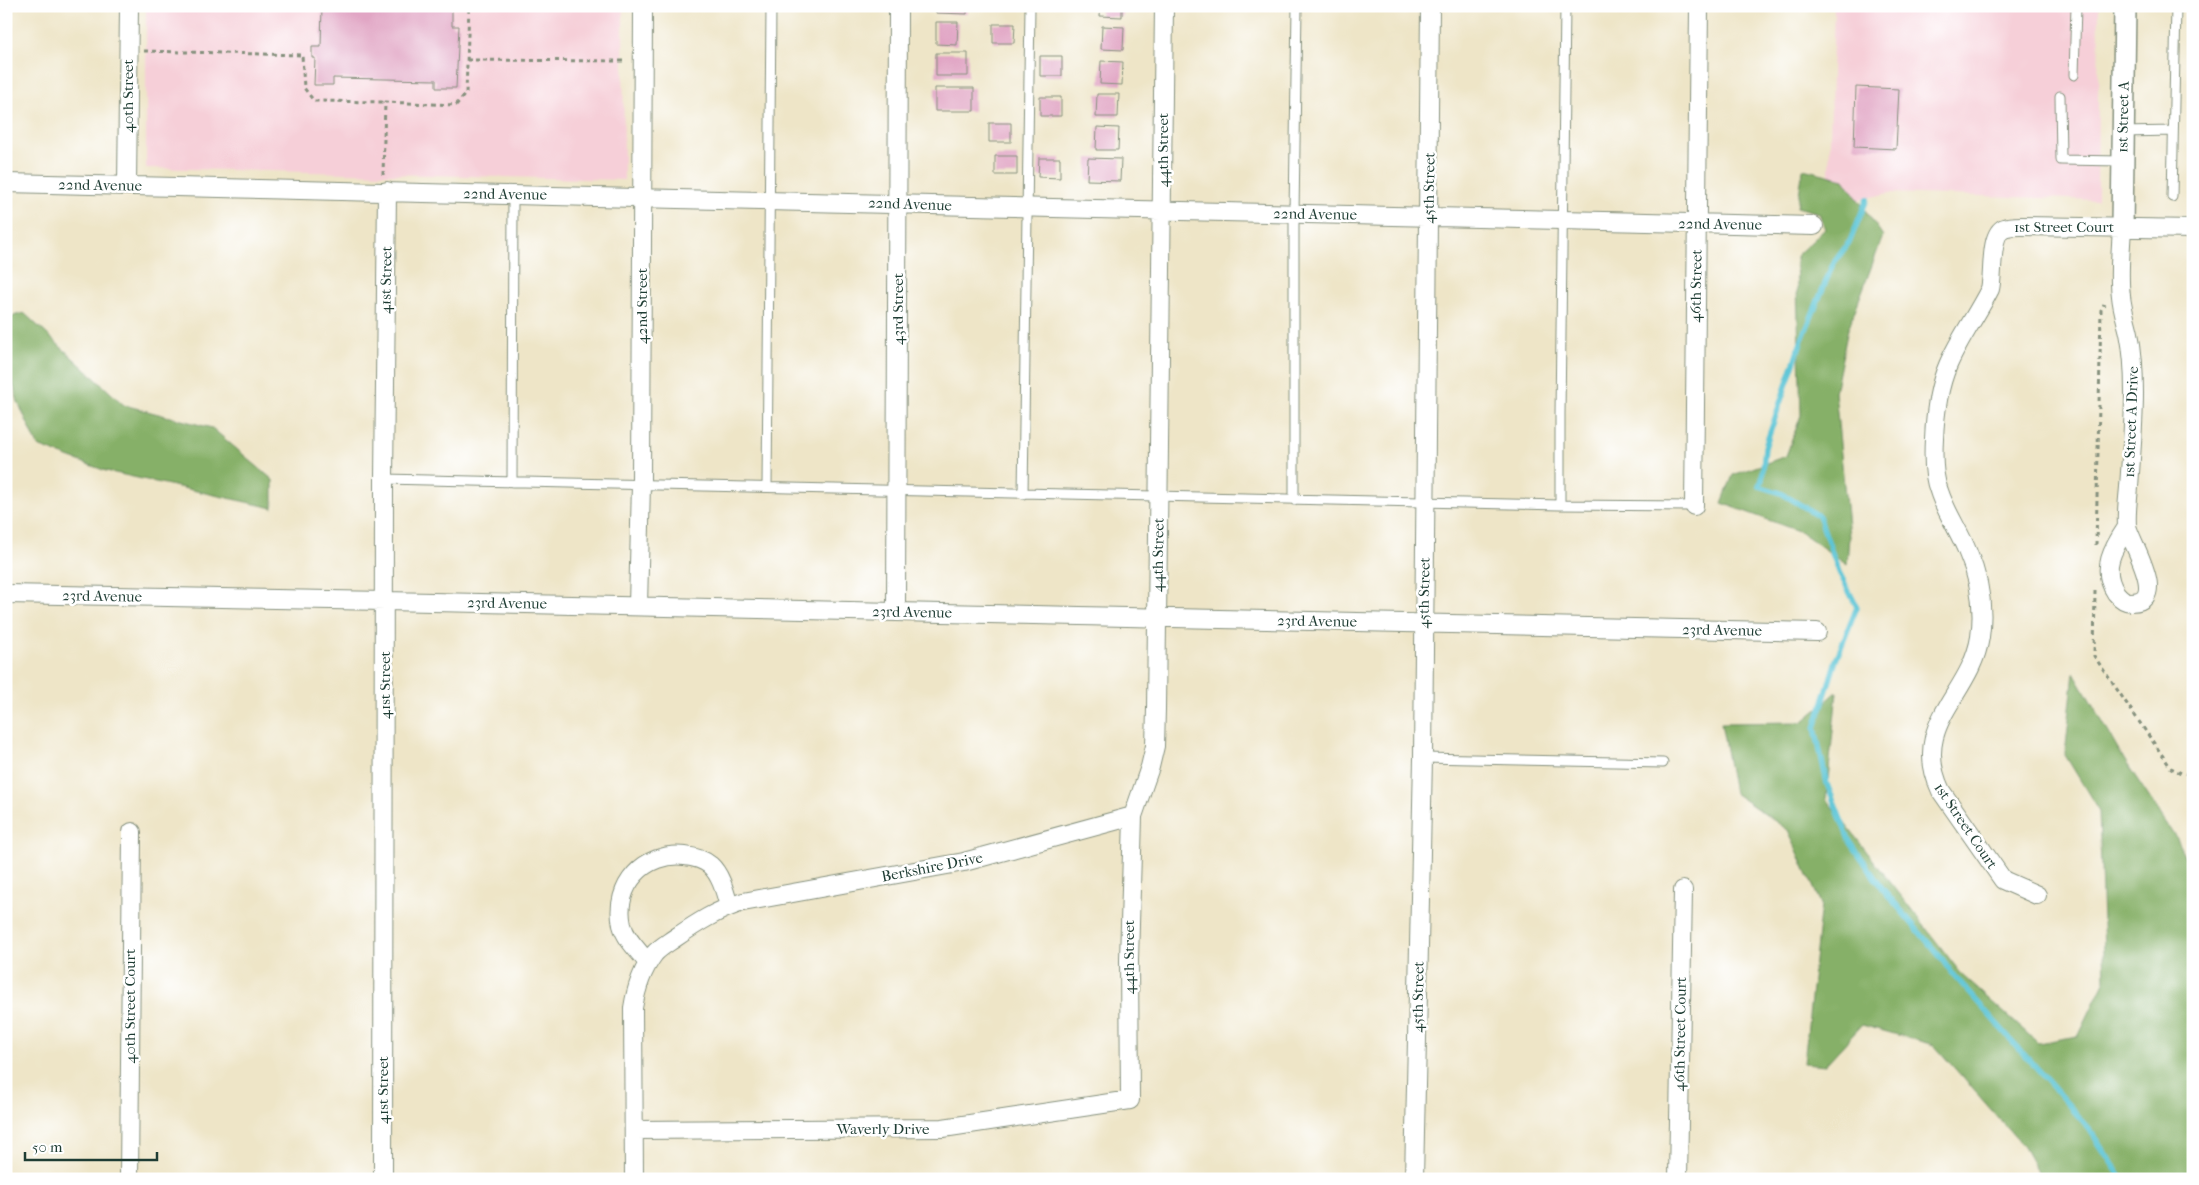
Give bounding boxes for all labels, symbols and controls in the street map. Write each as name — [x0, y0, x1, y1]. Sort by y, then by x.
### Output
street label: 40th Street — [119, 59, 137, 133]
street label: 1st Street A — [2113, 81, 2133, 153]
street label: 44th Street — [1154, 112, 1172, 187]
street label: 45th Street — [1419, 151, 1439, 224]
street label: 22nd Avenue — [58, 175, 143, 195]
street label: 22nd Avenue — [463, 184, 548, 204]
street label: 22nd Avenue — [868, 194, 953, 214]
street label: 22nd Avenue — [1273, 204, 1358, 224]
street label: 22nd Avenue — [1678, 214, 1763, 234]
street label: 1st Street Court — [2014, 218, 2115, 236]
street label: 41st Street — [376, 245, 396, 314]
street label: 46th Street — [1686, 248, 1706, 323]
street label: 42nd Street — [633, 267, 651, 344]
street label: 43rd Street — [889, 272, 907, 345]
street label: 1st Street A Drive — [2120, 365, 2142, 478]
street label: 44th Street — [1148, 517, 1168, 592]
street label: 45th Street — [1414, 556, 1434, 629]
street label: 23rd Avenue — [62, 586, 143, 606]
street label: 23rd Avenue — [467, 593, 548, 613]
street label: 23rd Avenue — [872, 602, 953, 622]
street label: 23rd Avenue — [1277, 611, 1358, 631]
street label: 23rd Avenue — [1682, 620, 1763, 640]
street label: 41st Street — [376, 650, 394, 719]
street label: 1st Street Court — [1931, 779, 2002, 873]
street label: Berkshire Drive — [880, 848, 985, 886]
street label: 44th Street — [1120, 919, 1138, 994]
street label: 40th Street Court — [121, 948, 139, 1063]
street label: 45th Street — [1408, 960, 1428, 1033]
street label: 46th Street Court — [1670, 976, 1690, 1091]
street label: 41st Street — [374, 1055, 392, 1124]
street label: Waverly Drive — [836, 1120, 930, 1138]
scale bar — [25, 1130, 158, 1162]
text: 50 m — [32, 1138, 63, 1156]

